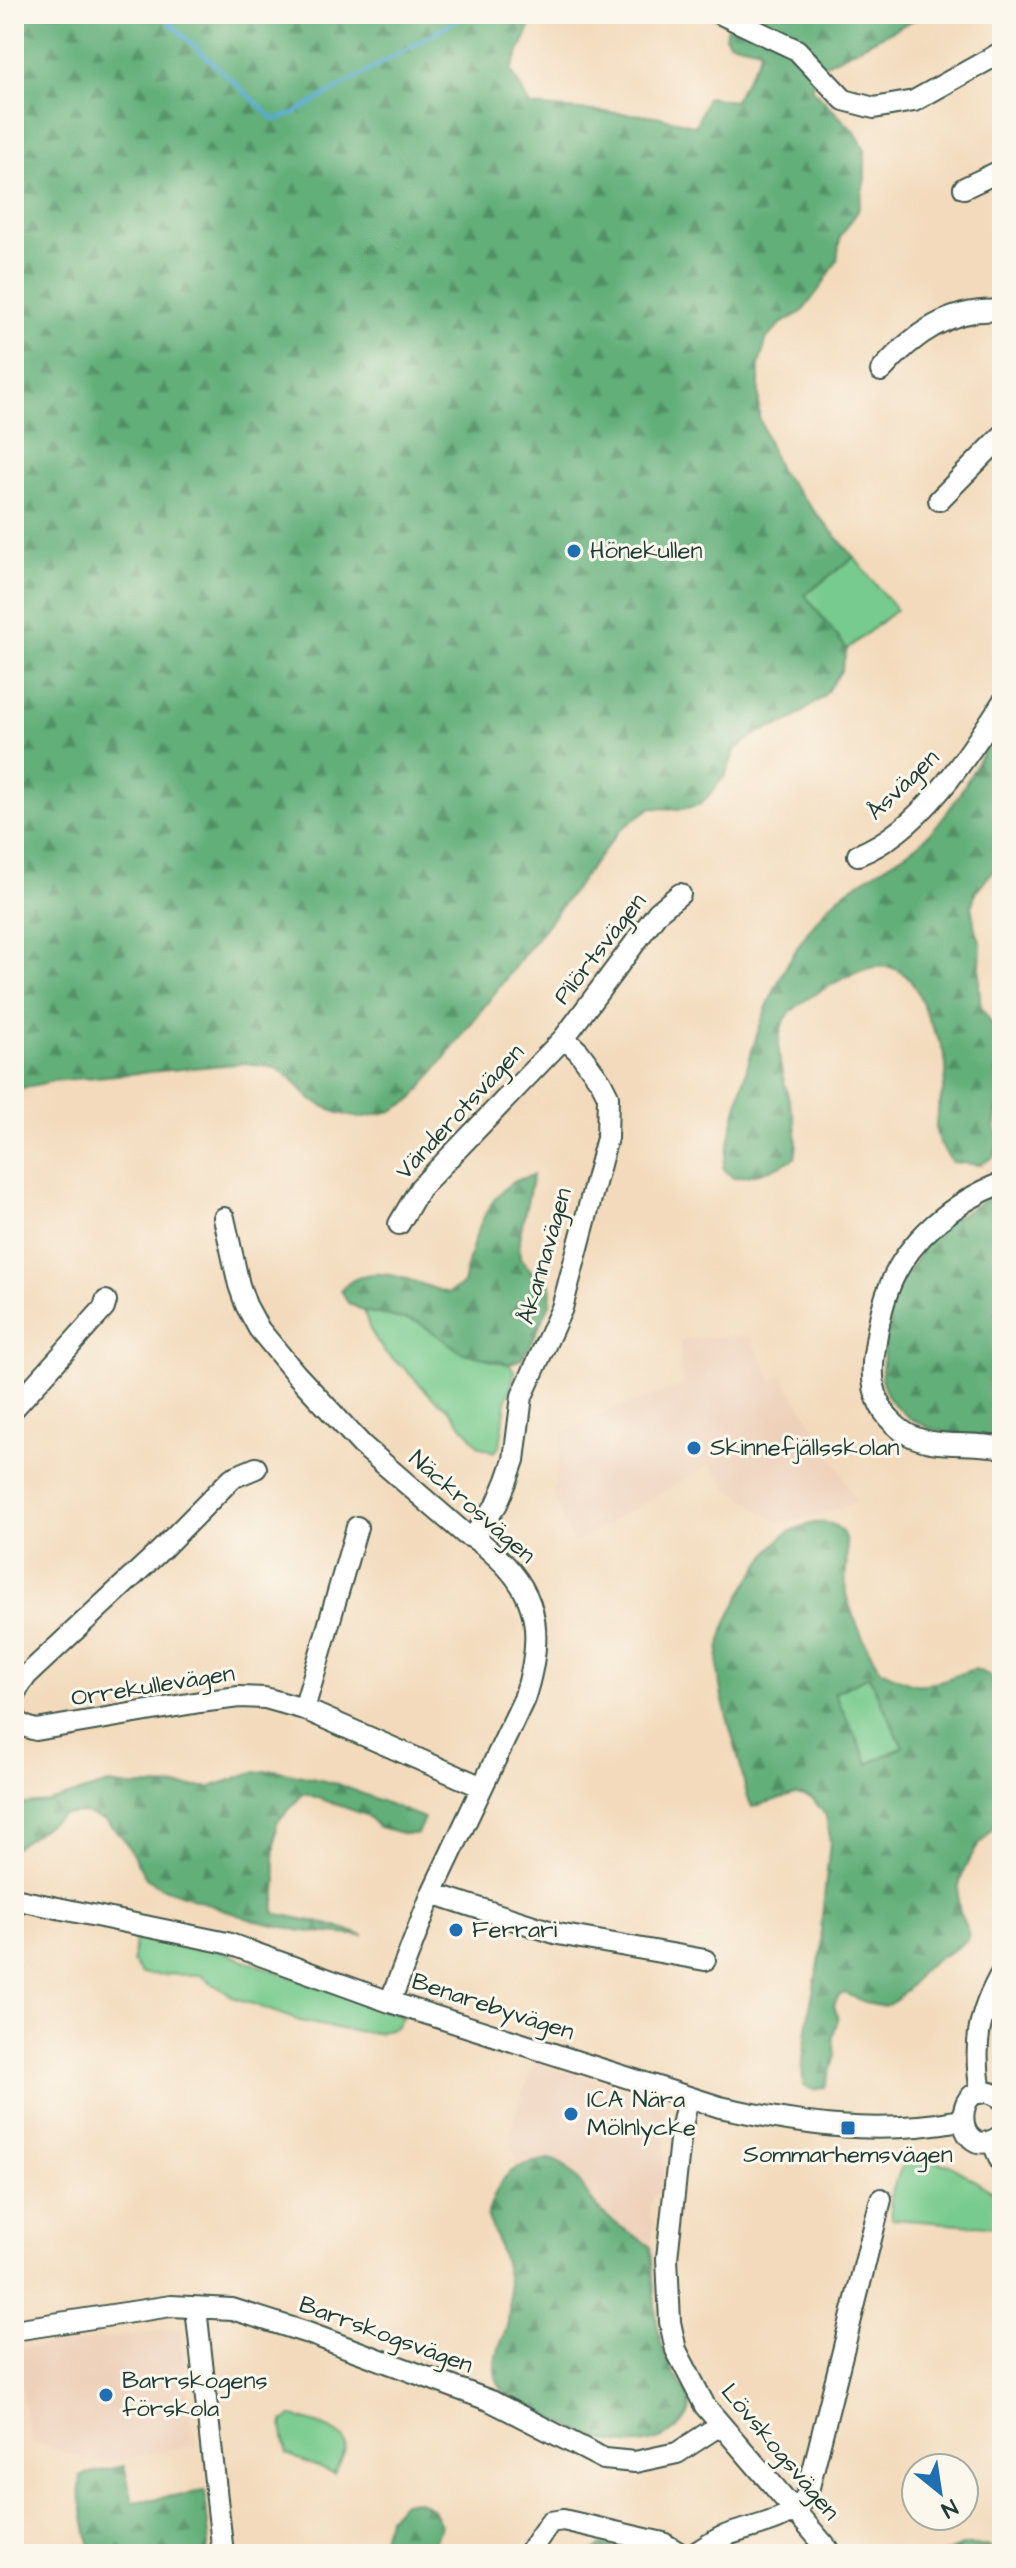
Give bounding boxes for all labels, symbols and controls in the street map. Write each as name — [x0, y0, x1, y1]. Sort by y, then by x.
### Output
place label: Hönekullen — [590, 534, 702, 568]
marker: Hönekullen — [565, 542, 583, 560]
street label: Åsvägen — [859, 742, 948, 829]
street label: Pilörtsvägen — [546, 886, 655, 1013]
street label: Vänderotsvägen — [388, 1036, 533, 1188]
street label: Åkannavägen — [509, 1184, 582, 1329]
place label: Skinnefjällsskolan — [710, 1431, 899, 1465]
marker: Skinnefjällsskolan — [685, 1439, 703, 1457]
street label: Näckrosvägen — [401, 1442, 543, 1572]
street label: Orrekullevägen — [69, 1656, 237, 1717]
place label: Ferrari — [472, 1913, 558, 1947]
marker: Ferrari — [447, 1921, 465, 1939]
street label: Benarebyvägen — [407, 1965, 579, 2050]
place label: ICA Nära Mölnlycke — [587, 2083, 696, 2146]
marker: ICA Nära Mölnlycke — [562, 2105, 580, 2123]
marker: Sommarhemsvägen — [839, 2119, 857, 2137]
place label: Sommarhemsvägen — [743, 2138, 953, 2173]
street label: Barrskogsvägen — [294, 2288, 478, 2383]
place label: Barrskogens förskola — [122, 2364, 267, 2426]
street label: Lövskogsvägen — [712, 2376, 847, 2528]
marker: Barrskogens förskola — [97, 2386, 115, 2404]
north arrow — [900, 2452, 980, 2532]
text: N — [935, 2491, 963, 2525]

